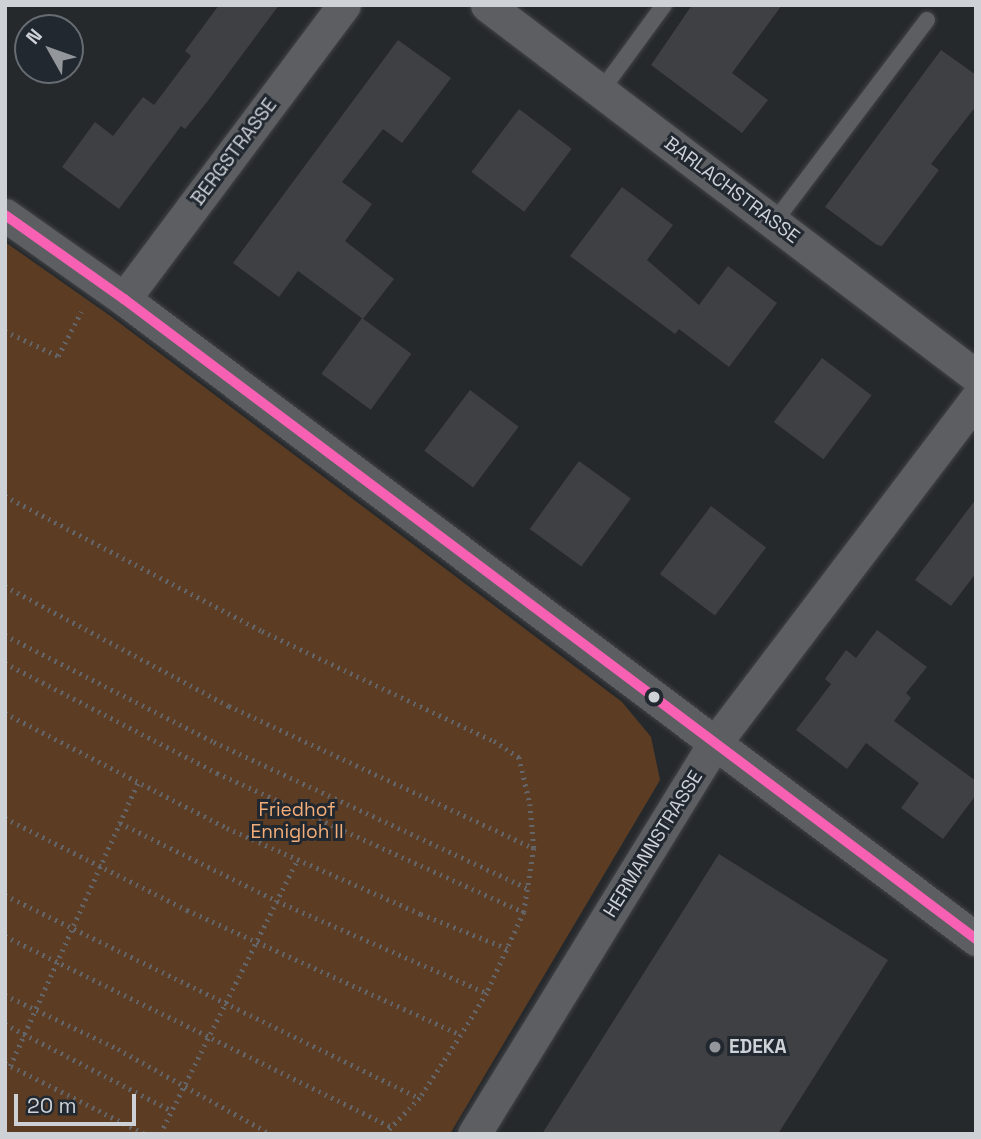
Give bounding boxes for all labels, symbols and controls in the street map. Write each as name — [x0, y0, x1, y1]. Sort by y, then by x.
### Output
north arrow — [14, 14, 84, 84]
text: N — [20, 24, 48, 49]
street label: BERGSTRASSE — [186, 94, 282, 210]
street label: BARLACHSTRASSE — [660, 132, 804, 248]
unlabelled marker — [647, 690, 661, 704]
street label: HERMANNSTRASSE — [599, 766, 707, 922]
park label: Friedhof Ennigloh II — [250, 799, 344, 843]
place label: EDEKA — [729, 1036, 787, 1058]
marker: EDEKA — [707, 1039, 723, 1055]
scale bar — [18, 1080, 140, 1124]
text: 20 m — [27, 1092, 77, 1119]

